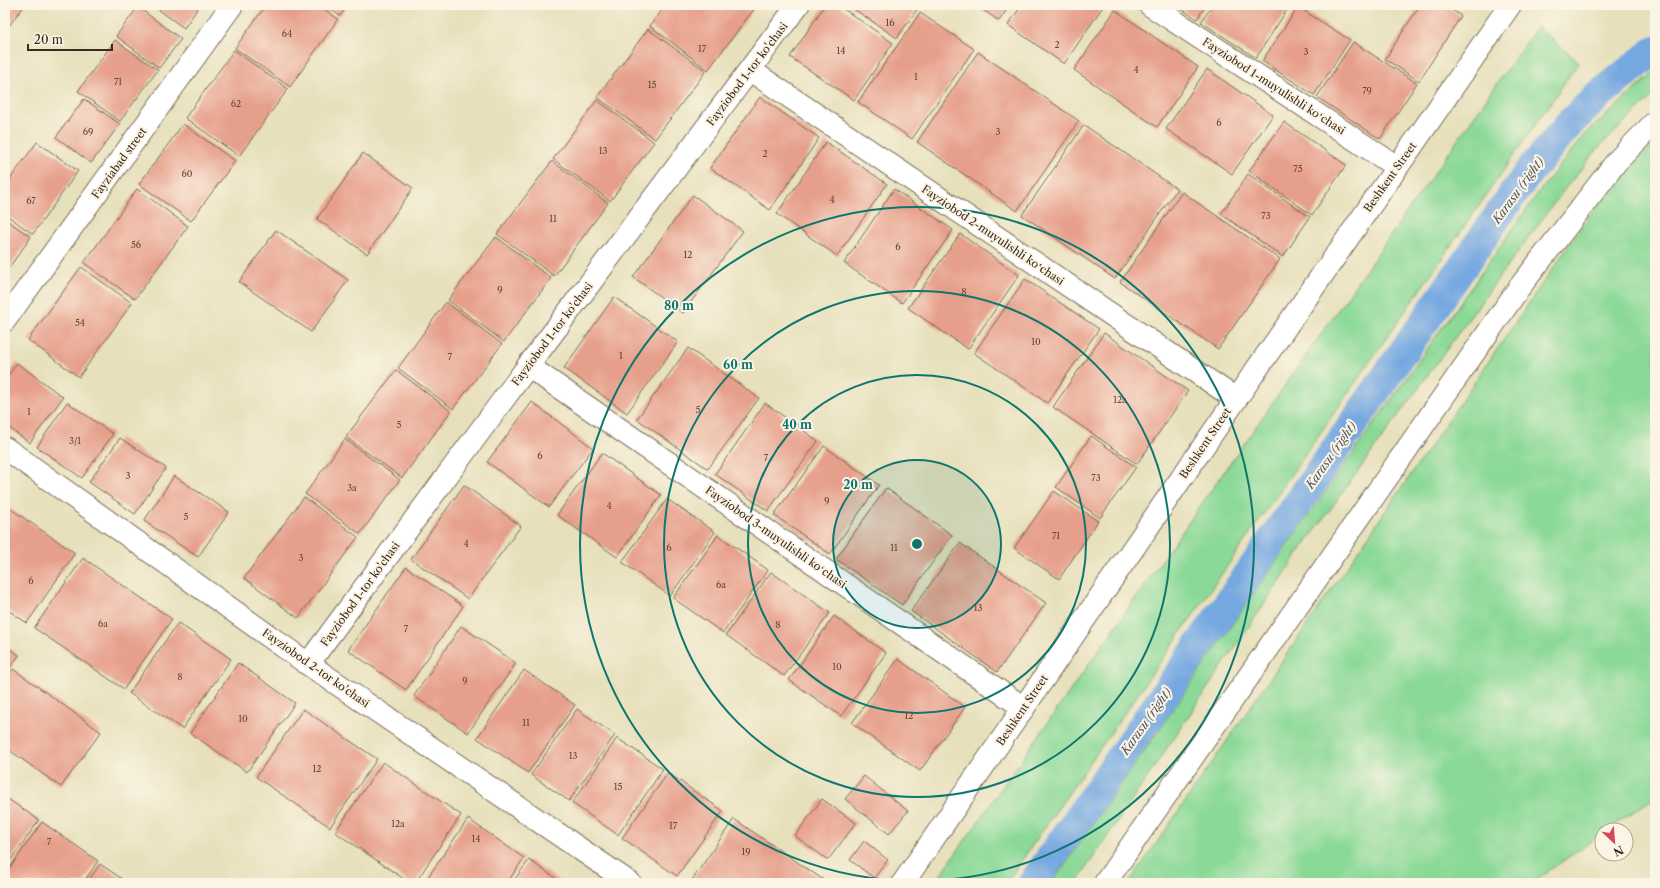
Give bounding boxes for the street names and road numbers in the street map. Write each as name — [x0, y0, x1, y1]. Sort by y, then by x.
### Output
street label: Fayziobod 1-tor ko'chasi — [703, 19, 791, 129]
street label: Fayziobod 1-muyulishli koʻchasi — [1200, 35, 1349, 138]
street label: Fayziabad street — [88, 125, 150, 201]
street label: Beshkent Street — [1361, 139, 1419, 215]
street label: Fayziobod 2-muyulishli koʻchasi — [919, 182, 1068, 288]
street label: Fayziobod 1-tor ko'chasi — [508, 279, 596, 389]
street label: Beshkent Street — [1176, 405, 1234, 481]
street label: Fayziobod 3-muyulishli koʻchasi — [703, 483, 850, 592]
street label: Fayziobod 1-tor ko'chasi — [317, 538, 403, 649]
street label: Fayziobod 2-tor ko'chasi — [260, 626, 373, 711]
street label: Beshkent Street — [993, 672, 1051, 748]

